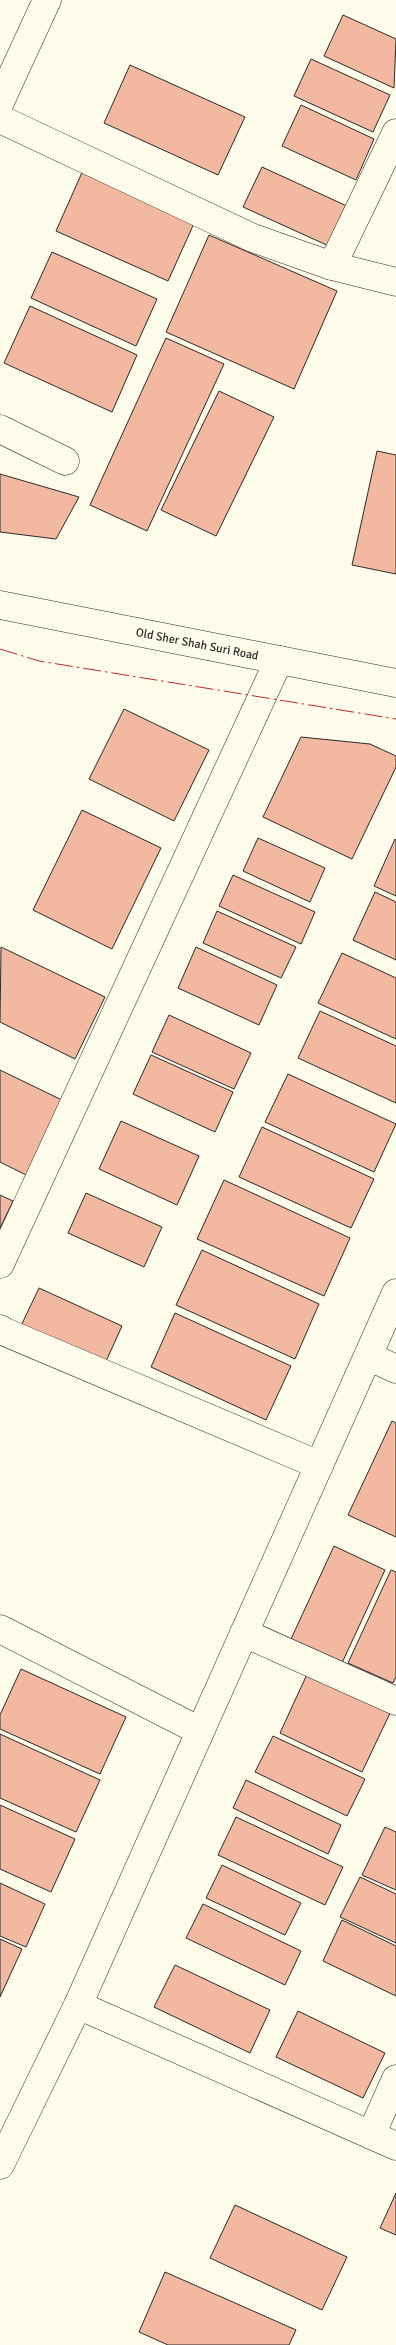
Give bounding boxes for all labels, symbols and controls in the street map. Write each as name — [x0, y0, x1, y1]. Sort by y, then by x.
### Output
street label: Old Sher Shah Suri Road — [134, 625, 260, 664]

